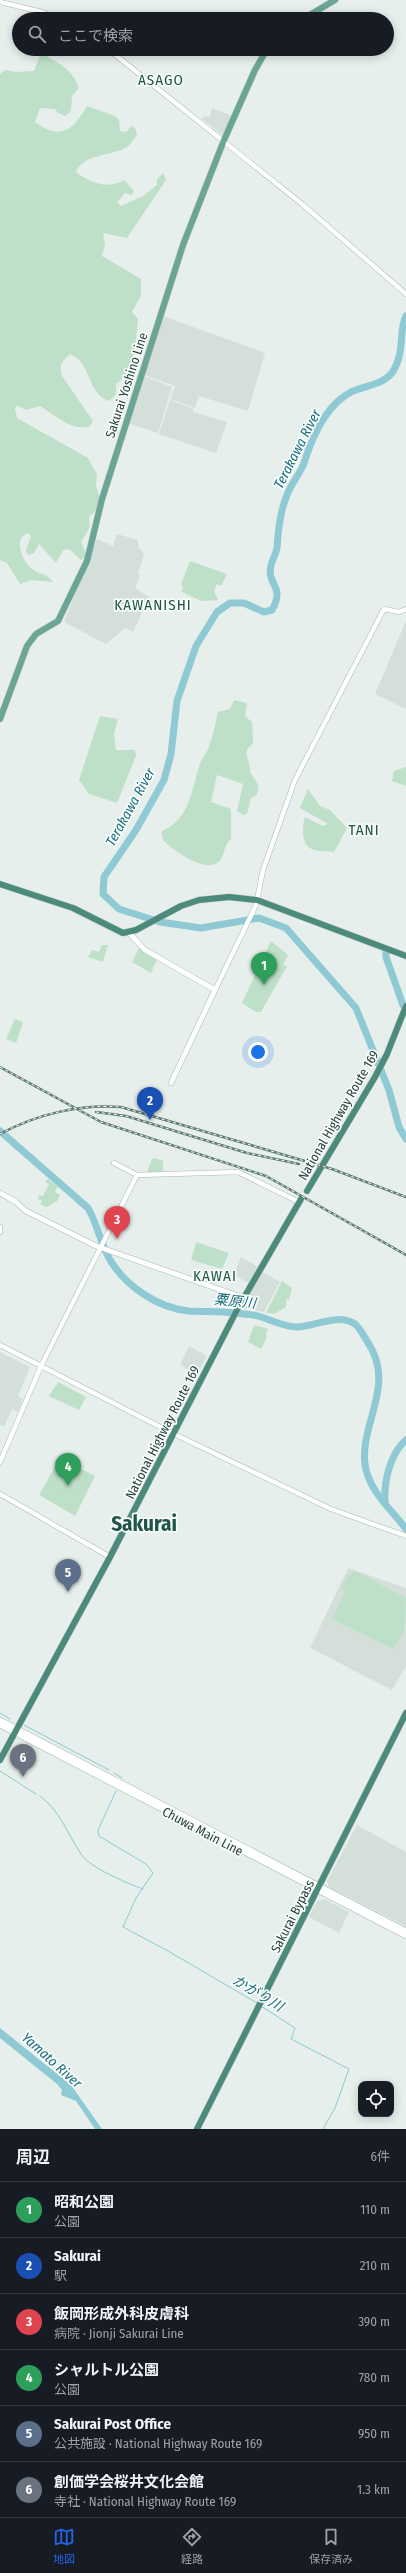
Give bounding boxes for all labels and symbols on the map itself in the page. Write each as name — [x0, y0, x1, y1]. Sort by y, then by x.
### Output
district label: ASAGO — [138, 71, 184, 89]
street label: Sakurai Yoshino Line — [102, 331, 151, 440]
water label: Terakawa River — [270, 406, 325, 492]
district label: KAWANISHI — [114, 596, 192, 614]
water label: Terakawa River — [102, 764, 159, 849]
district label: TANI — [348, 821, 380, 839]
pin: 1 — [251, 952, 277, 985]
your location — [248, 1042, 268, 1062]
street label: National Highway Route 169 — [295, 1048, 382, 1183]
pin: 2 — [137, 1087, 163, 1120]
pin: 3 — [104, 1206, 130, 1239]
district label: KAWAI — [193, 1267, 237, 1285]
water label: 粟原川 — [213, 1291, 259, 1312]
street label: National Highway Route 169 — [122, 1363, 203, 1501]
pin: 4 — [55, 1453, 81, 1486]
district label: Sakurai — [111, 1511, 177, 1537]
pin: 5 — [55, 1559, 81, 1592]
pin: 6 — [10, 1744, 36, 1777]
street label: Chuwa Main Line — [160, 1804, 246, 1859]
street label: Sakurai Bypass — [268, 1877, 317, 1955]
water label: かがり川 — [229, 1972, 288, 2016]
water label: Yamato River — [18, 2029, 86, 2093]

